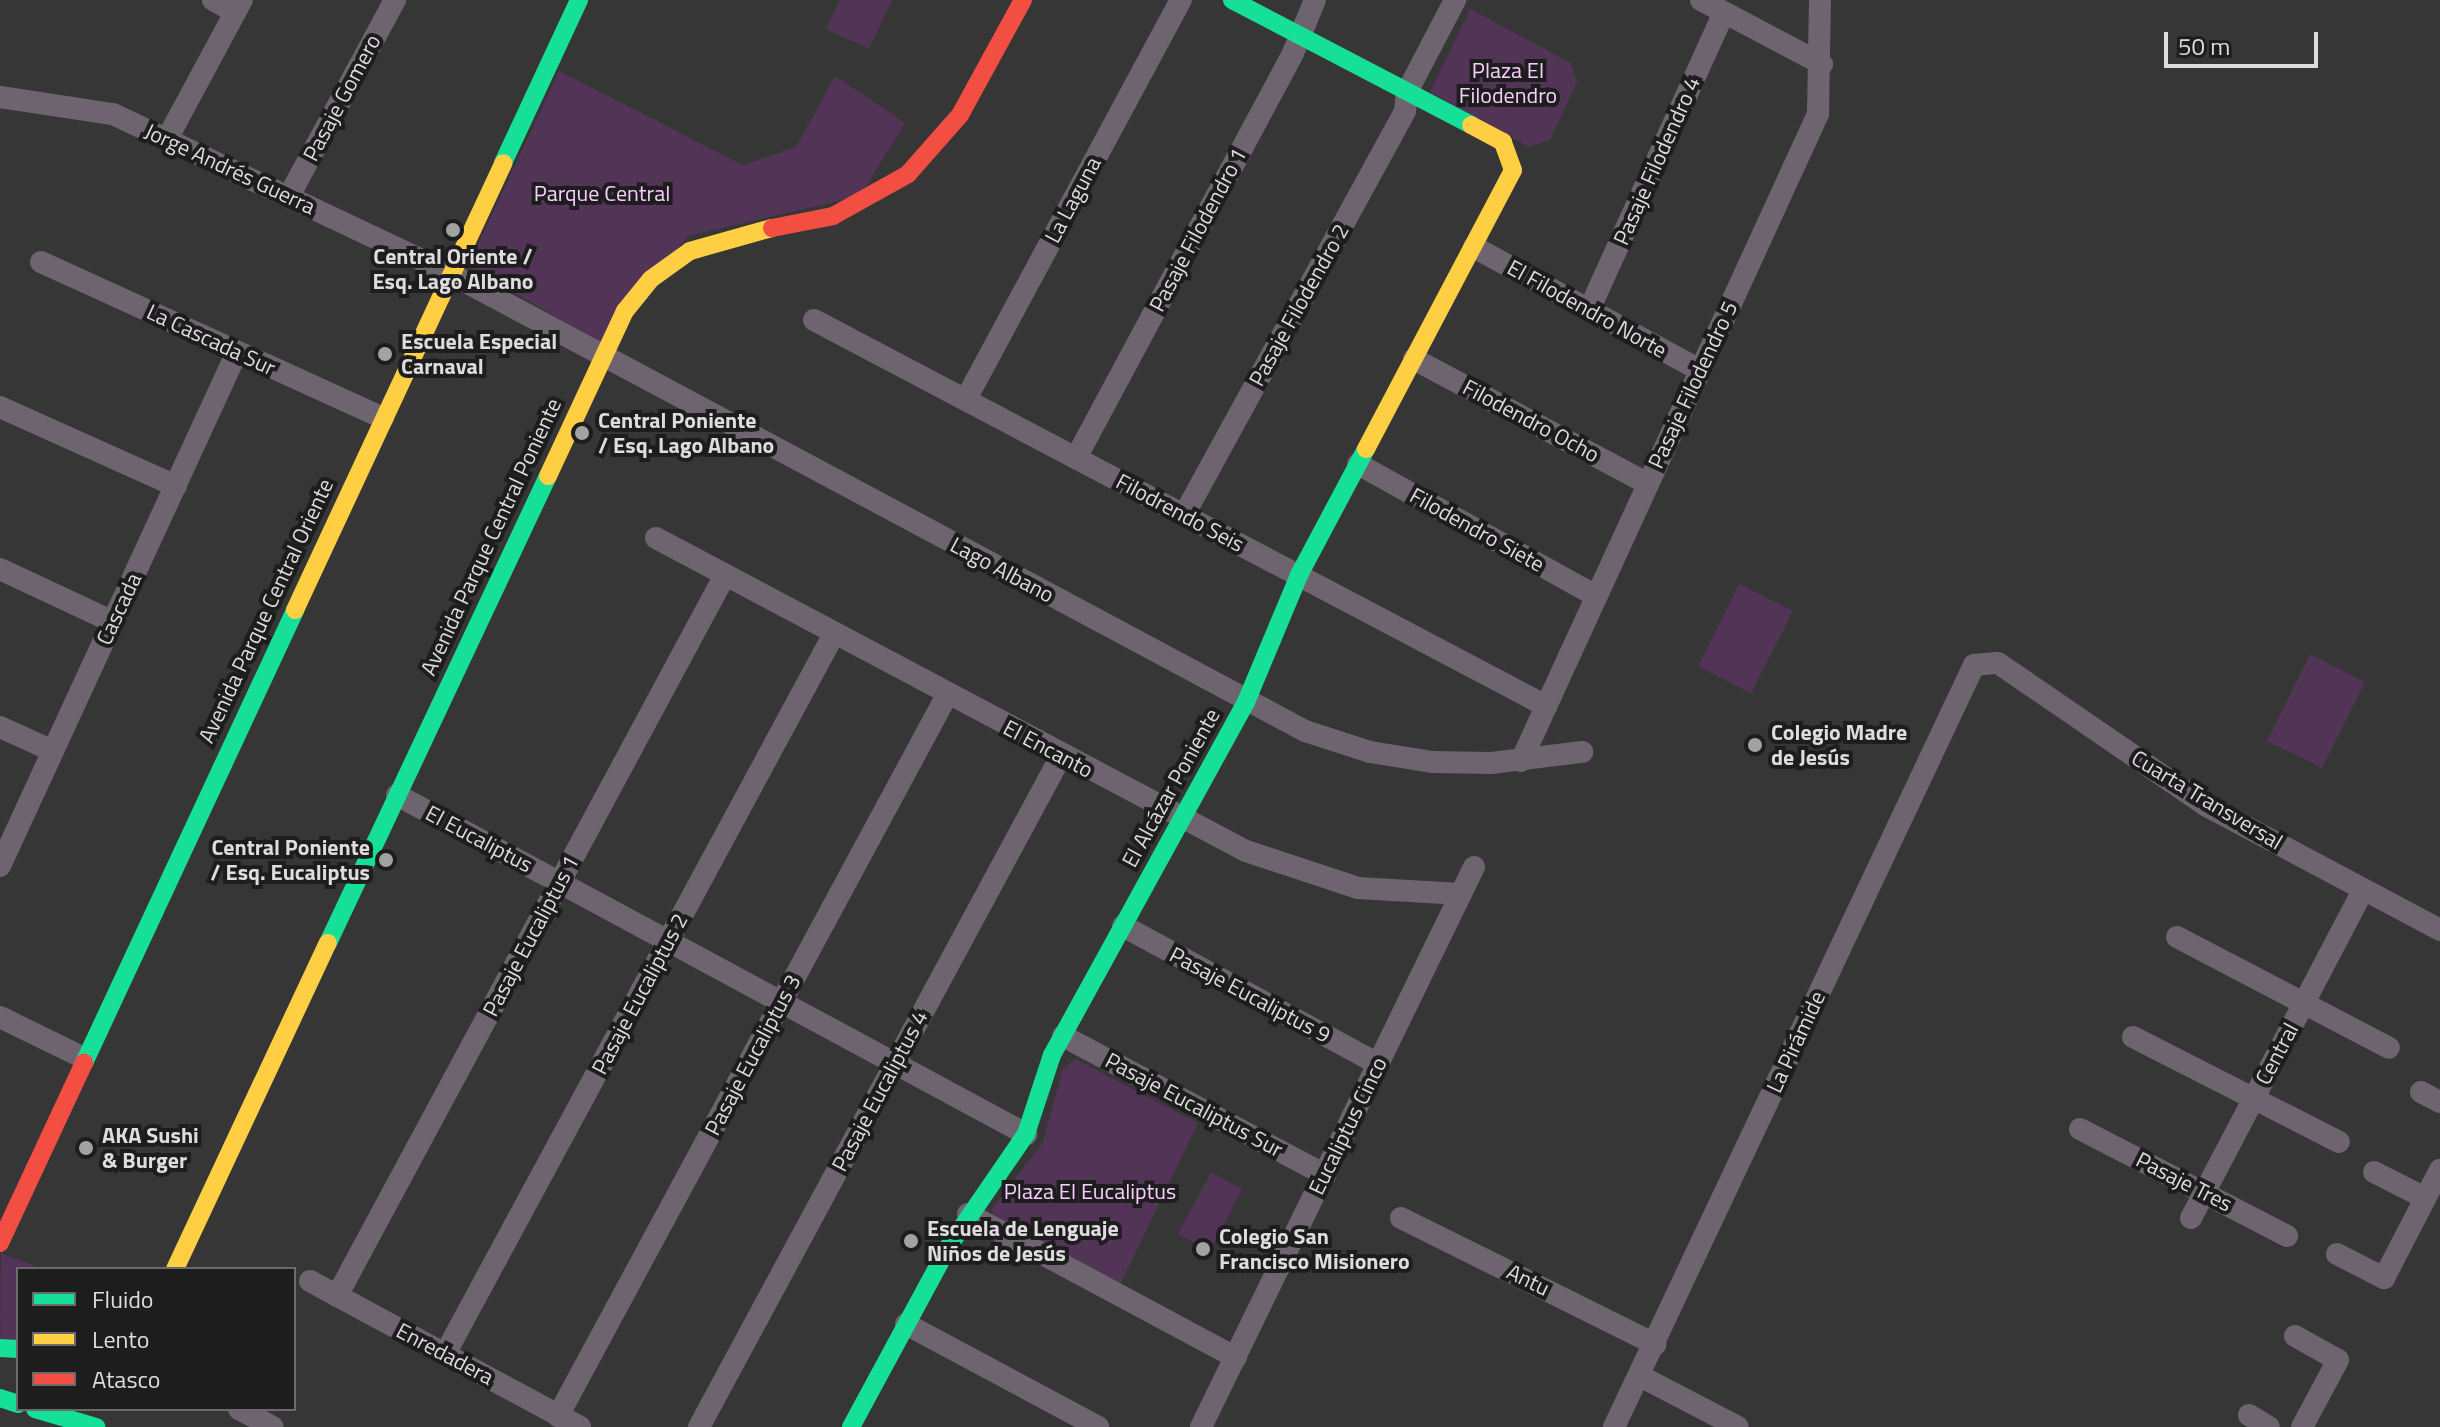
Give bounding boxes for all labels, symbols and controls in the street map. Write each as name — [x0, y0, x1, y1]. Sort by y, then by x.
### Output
scale bar — [2168, 16, 2322, 66]
text: 50 m — [2178, 28, 2230, 64]
street label: Pasaje Gomero — [298, 30, 386, 166]
park label: Plaza El Filodendro — [1459, 57, 1557, 108]
street label: Pasaje Filodendro 4 — [1608, 73, 1706, 249]
street label: Jorge Andrés Guerra — [140, 118, 320, 220]
street label: Pasaje Filodendro 1 — [1144, 144, 1252, 316]
street label: La Laguna — [1039, 152, 1107, 248]
park label: Parque Central — [534, 181, 670, 207]
street label: Pasaje Filodendro 2 — [1243, 219, 1355, 391]
marker: Central Oriente / Esq. Lago Albano — [444, 221, 462, 239]
place label: Central Oriente / Esq. Lago Albano — [372, 243, 534, 294]
street label: El Filodendro Norte — [1503, 254, 1671, 364]
street label: Pasaje Filodendro 5 — [1643, 297, 1743, 473]
street label: La Cascada Sur — [142, 299, 280, 381]
place label: Escuela Especial Carnaval — [401, 328, 557, 380]
marker: Escuela Especial Carnaval — [376, 345, 394, 363]
street label: Filodendro Ocho — [1458, 374, 1604, 468]
street label: Avenida Parque Central Poniente — [415, 394, 567, 680]
place label: Central Poniente / Esq. Lago Albano — [598, 407, 774, 458]
marker: Central Poniente / Esq. Lago Albano — [573, 424, 591, 442]
street label: Filodrendo Seis — [1111, 468, 1249, 558]
street label: Avenida Parque Central Oriente — [193, 475, 339, 747]
street label: Filodendro Siete — [1405, 482, 1549, 578]
street label: Lago Albano — [946, 532, 1058, 608]
street label: Cascada — [91, 569, 147, 649]
street label: El Alcázar Poniente — [1116, 704, 1226, 872]
street label: El Encanto — [999, 714, 1097, 784]
place label: Colegio Madre de Jesús — [1771, 719, 1907, 770]
marker: Colegio Madre de Jesús — [1746, 736, 1764, 754]
street label: Cuarta Transversal — [2127, 745, 2287, 855]
street label: El Eucaliptus — [421, 800, 537, 878]
place label: Central Poniente / Esq. Eucaliptus — [210, 834, 370, 886]
marker: Central Poniente / Esq. Eucaliptus — [377, 851, 395, 869]
street label: Pasaje Eucaliptus 1 — [477, 851, 585, 1021]
street label: Pasaje Eucaliptus 2 — [586, 909, 694, 1079]
street label: Pasaje Eucaliptus 9 — [1165, 941, 1335, 1049]
street label: Pasaje Eucaliptus 3 — [699, 970, 807, 1140]
street label: La Pirámide — [1761, 987, 1831, 1097]
street label: Pasaje Eucaliptus 4 — [826, 1006, 934, 1176]
street label: Central — [2250, 1019, 2304, 1089]
street label: Pasaje Eucaliptus Sur — [1101, 1047, 1287, 1163]
street label: Eucaliptus Cinco — [1303, 1053, 1393, 1199]
place label: AKA Sushi & Burger — [102, 1122, 199, 1174]
marker: AKA Sushi & Burger — [77, 1139, 95, 1157]
street label: Pasaje Tres — [2132, 1147, 2236, 1217]
park label: Plaza El Eucaliptus — [1004, 1179, 1176, 1205]
place label: Escuela de Lenguaje Niños de Jesús — [927, 1215, 1119, 1266]
place label: Colegio San Francisco Misionero — [1219, 1223, 1410, 1274]
marker: Escuela de Lenguaje Niños de Jesús — [902, 1232, 920, 1250]
marker: Colegio San Francisco Misionero — [1194, 1240, 1212, 1258]
street label: Antu — [1502, 1258, 1554, 1302]
legend — [16, 1267, 296, 1411]
text: Fluido — [92, 1281, 154, 1317]
street label: Enredadera — [392, 1317, 498, 1391]
text: Lento — [92, 1321, 149, 1357]
text: Atasco — [92, 1361, 161, 1397]

